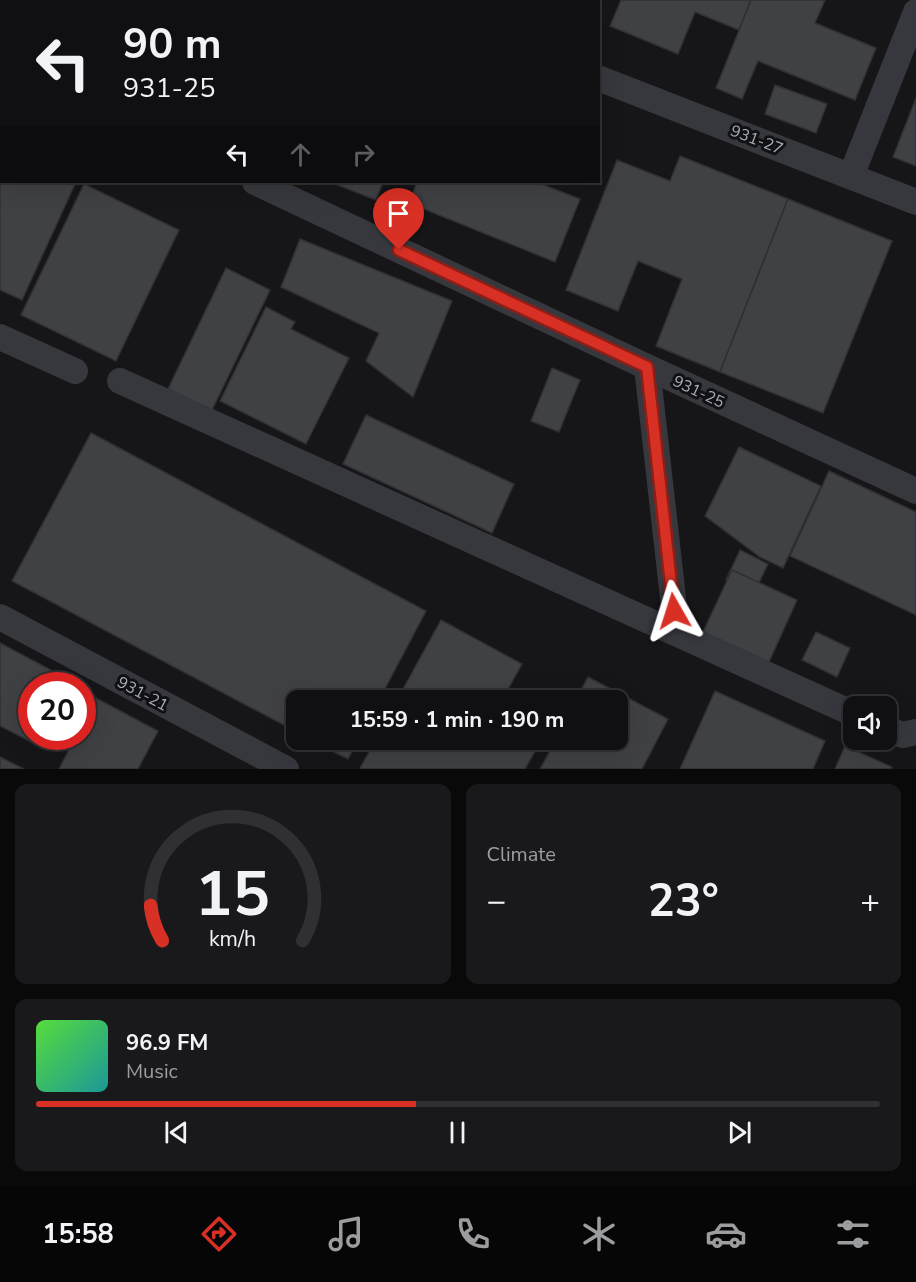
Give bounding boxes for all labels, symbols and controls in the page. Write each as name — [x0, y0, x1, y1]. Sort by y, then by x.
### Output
text: 90 m — [123, 16, 222, 73]
icon: left — [24, 24, 102, 102]
text: 931-25 — [123, 70, 215, 107]
street label: 931-27 — [727, 120, 786, 160]
icon: left — [221, 138, 254, 171]
icon: ahead — [284, 138, 317, 171]
icon: right — [347, 138, 380, 171]
pin — [373, 188, 424, 250]
icon: arrive — [382, 197, 415, 230]
street label: 931-25 — [669, 370, 728, 413]
position arrow — [642, 579, 706, 643]
street label: 931-21 — [113, 671, 172, 716]
speed limit sign: 20 — [18, 672, 96, 750]
map controls — [843, 696, 897, 750]
button: sound — [843, 696, 897, 750]
text: 15:59 · 1 min · 190 m — [350, 705, 564, 735]
text: Climate — [487, 841, 556, 868]
text: 15 — [195, 852, 270, 937]
text: 23° — [648, 871, 719, 932]
text: − — [487, 879, 506, 924]
text: + — [860, 879, 880, 924]
text: km/h — [209, 924, 256, 954]
text: 96.9 FM — [126, 1028, 208, 1058]
text: Music — [126, 1058, 178, 1085]
icon: previous — [160, 1116, 193, 1149]
icon: pause — [441, 1116, 474, 1149]
icon: next — [723, 1116, 756, 1149]
icon: directions — [198, 1213, 240, 1255]
icon: music — [325, 1213, 367, 1255]
icon: phone — [452, 1213, 494, 1255]
icon: climate — [578, 1213, 620, 1255]
icon: car — [705, 1213, 747, 1255]
icon: filters — [832, 1213, 874, 1255]
text: 15:58 — [42, 1216, 114, 1253]

